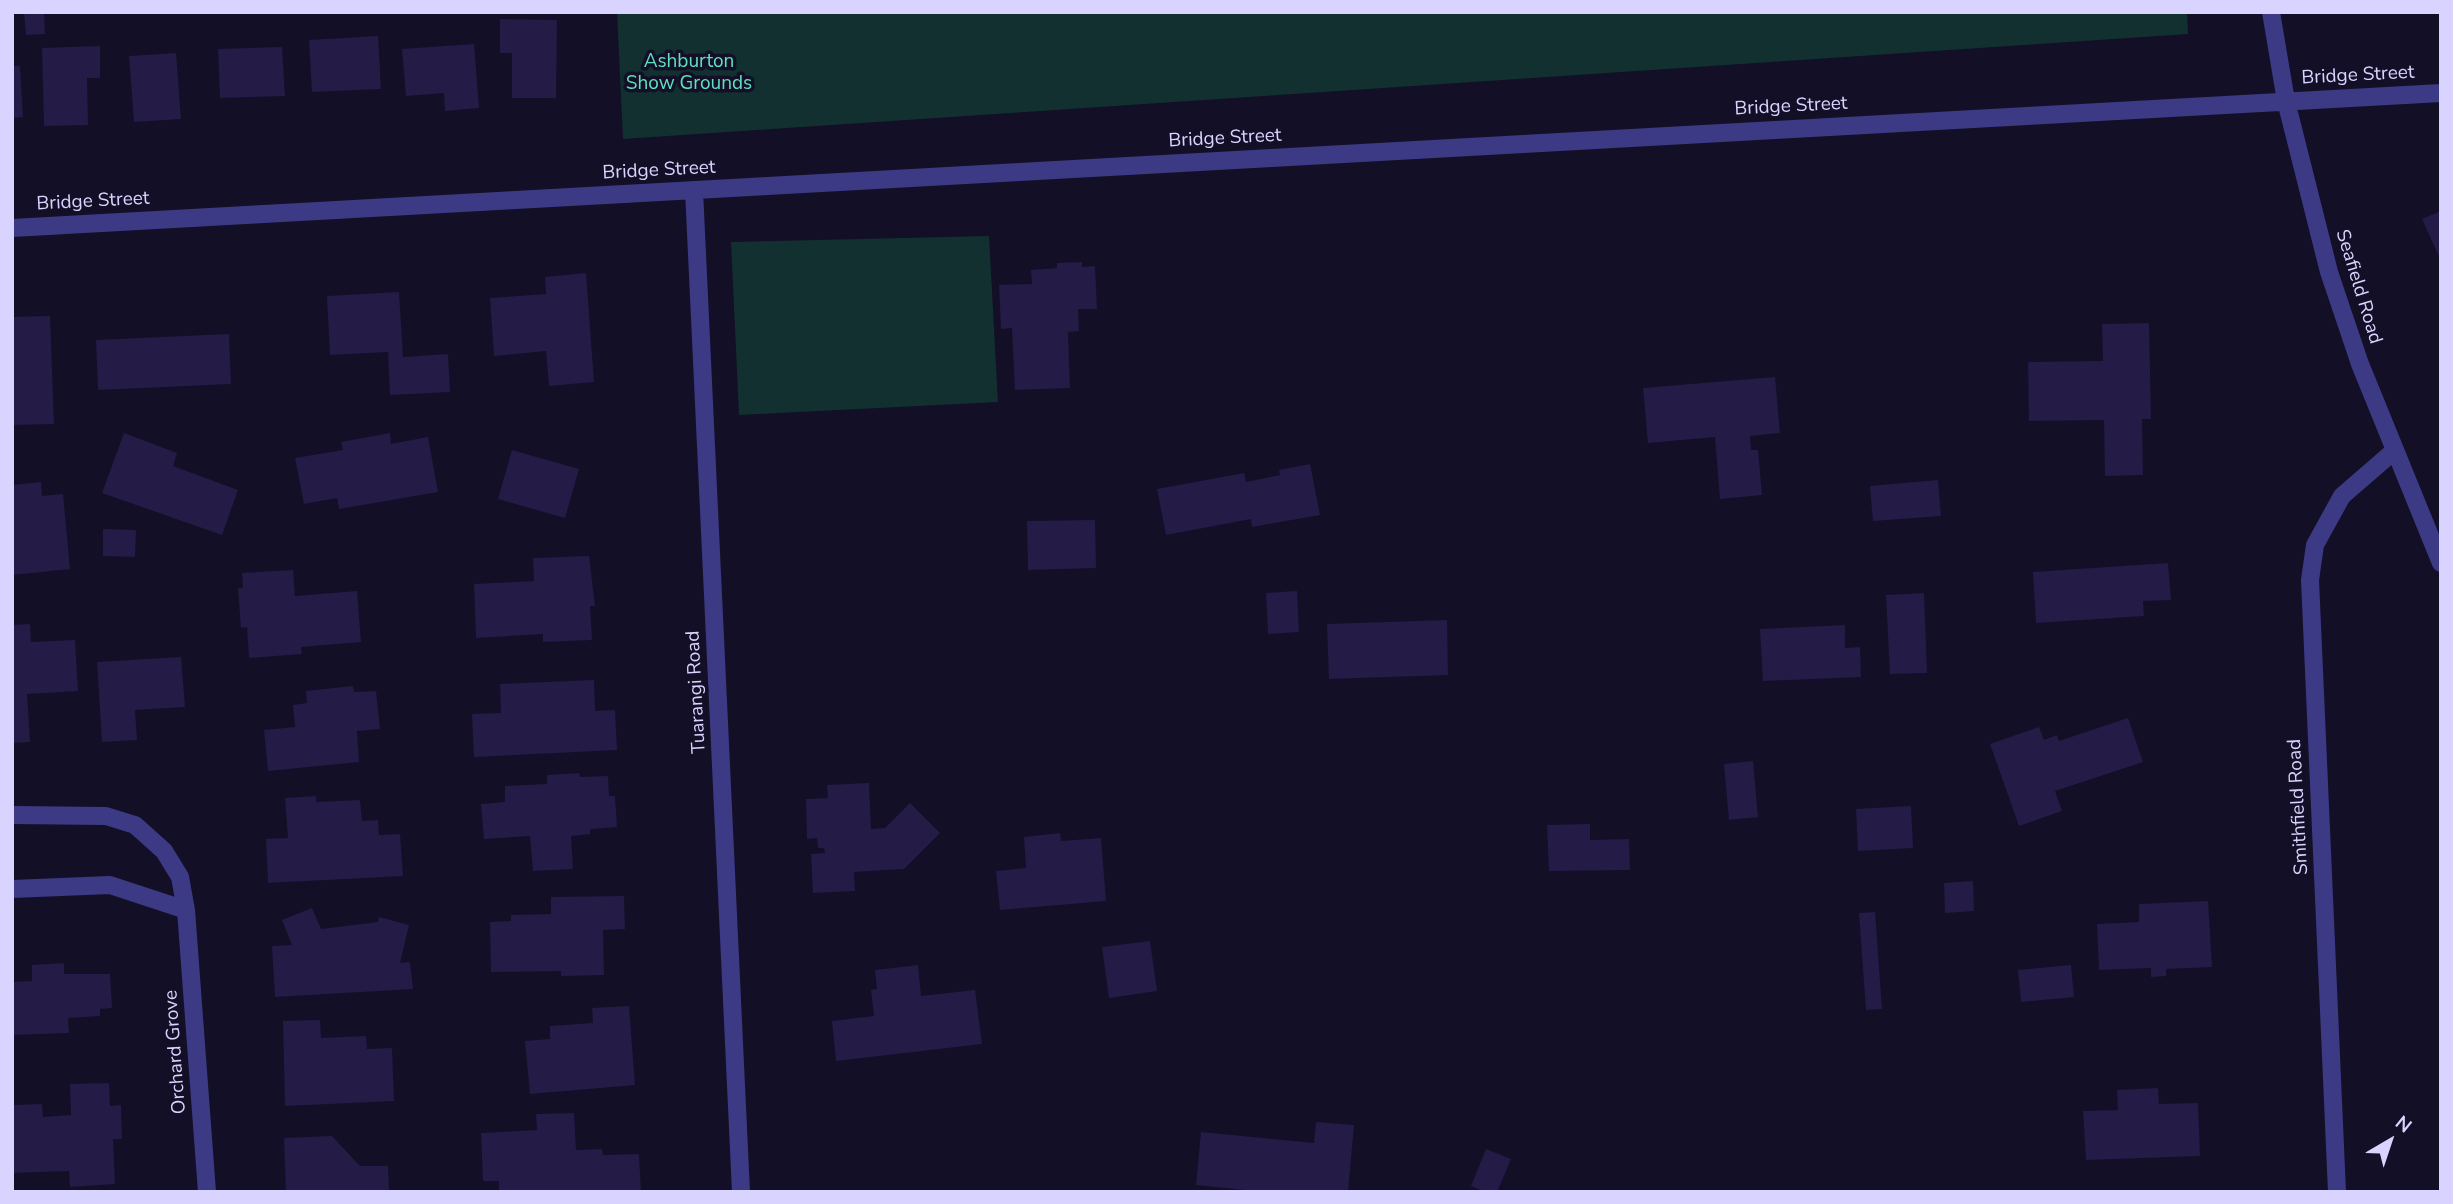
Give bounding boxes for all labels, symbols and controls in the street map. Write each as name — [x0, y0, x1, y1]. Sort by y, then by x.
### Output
park label: Ashburton Show Grounds — [626, 51, 752, 95]
street label: Bridge Street — [2301, 62, 2415, 90]
street label: Bridge Street — [1734, 93, 1848, 121]
street label: Bridge Street — [1168, 125, 1282, 153]
street label: Bridge Street — [602, 157, 716, 185]
street label: Bridge Street — [36, 188, 150, 216]
street label: Seafield Road — [2330, 227, 2386, 347]
street label: Tuarangi Road — [682, 630, 712, 754]
street label: Smithfield Road — [2284, 738, 2314, 876]
street label: Orchard Grove — [160, 989, 192, 1115]
north arrow — [2355, 1106, 2425, 1176]
text: N — [2390, 1110, 2417, 1139]

